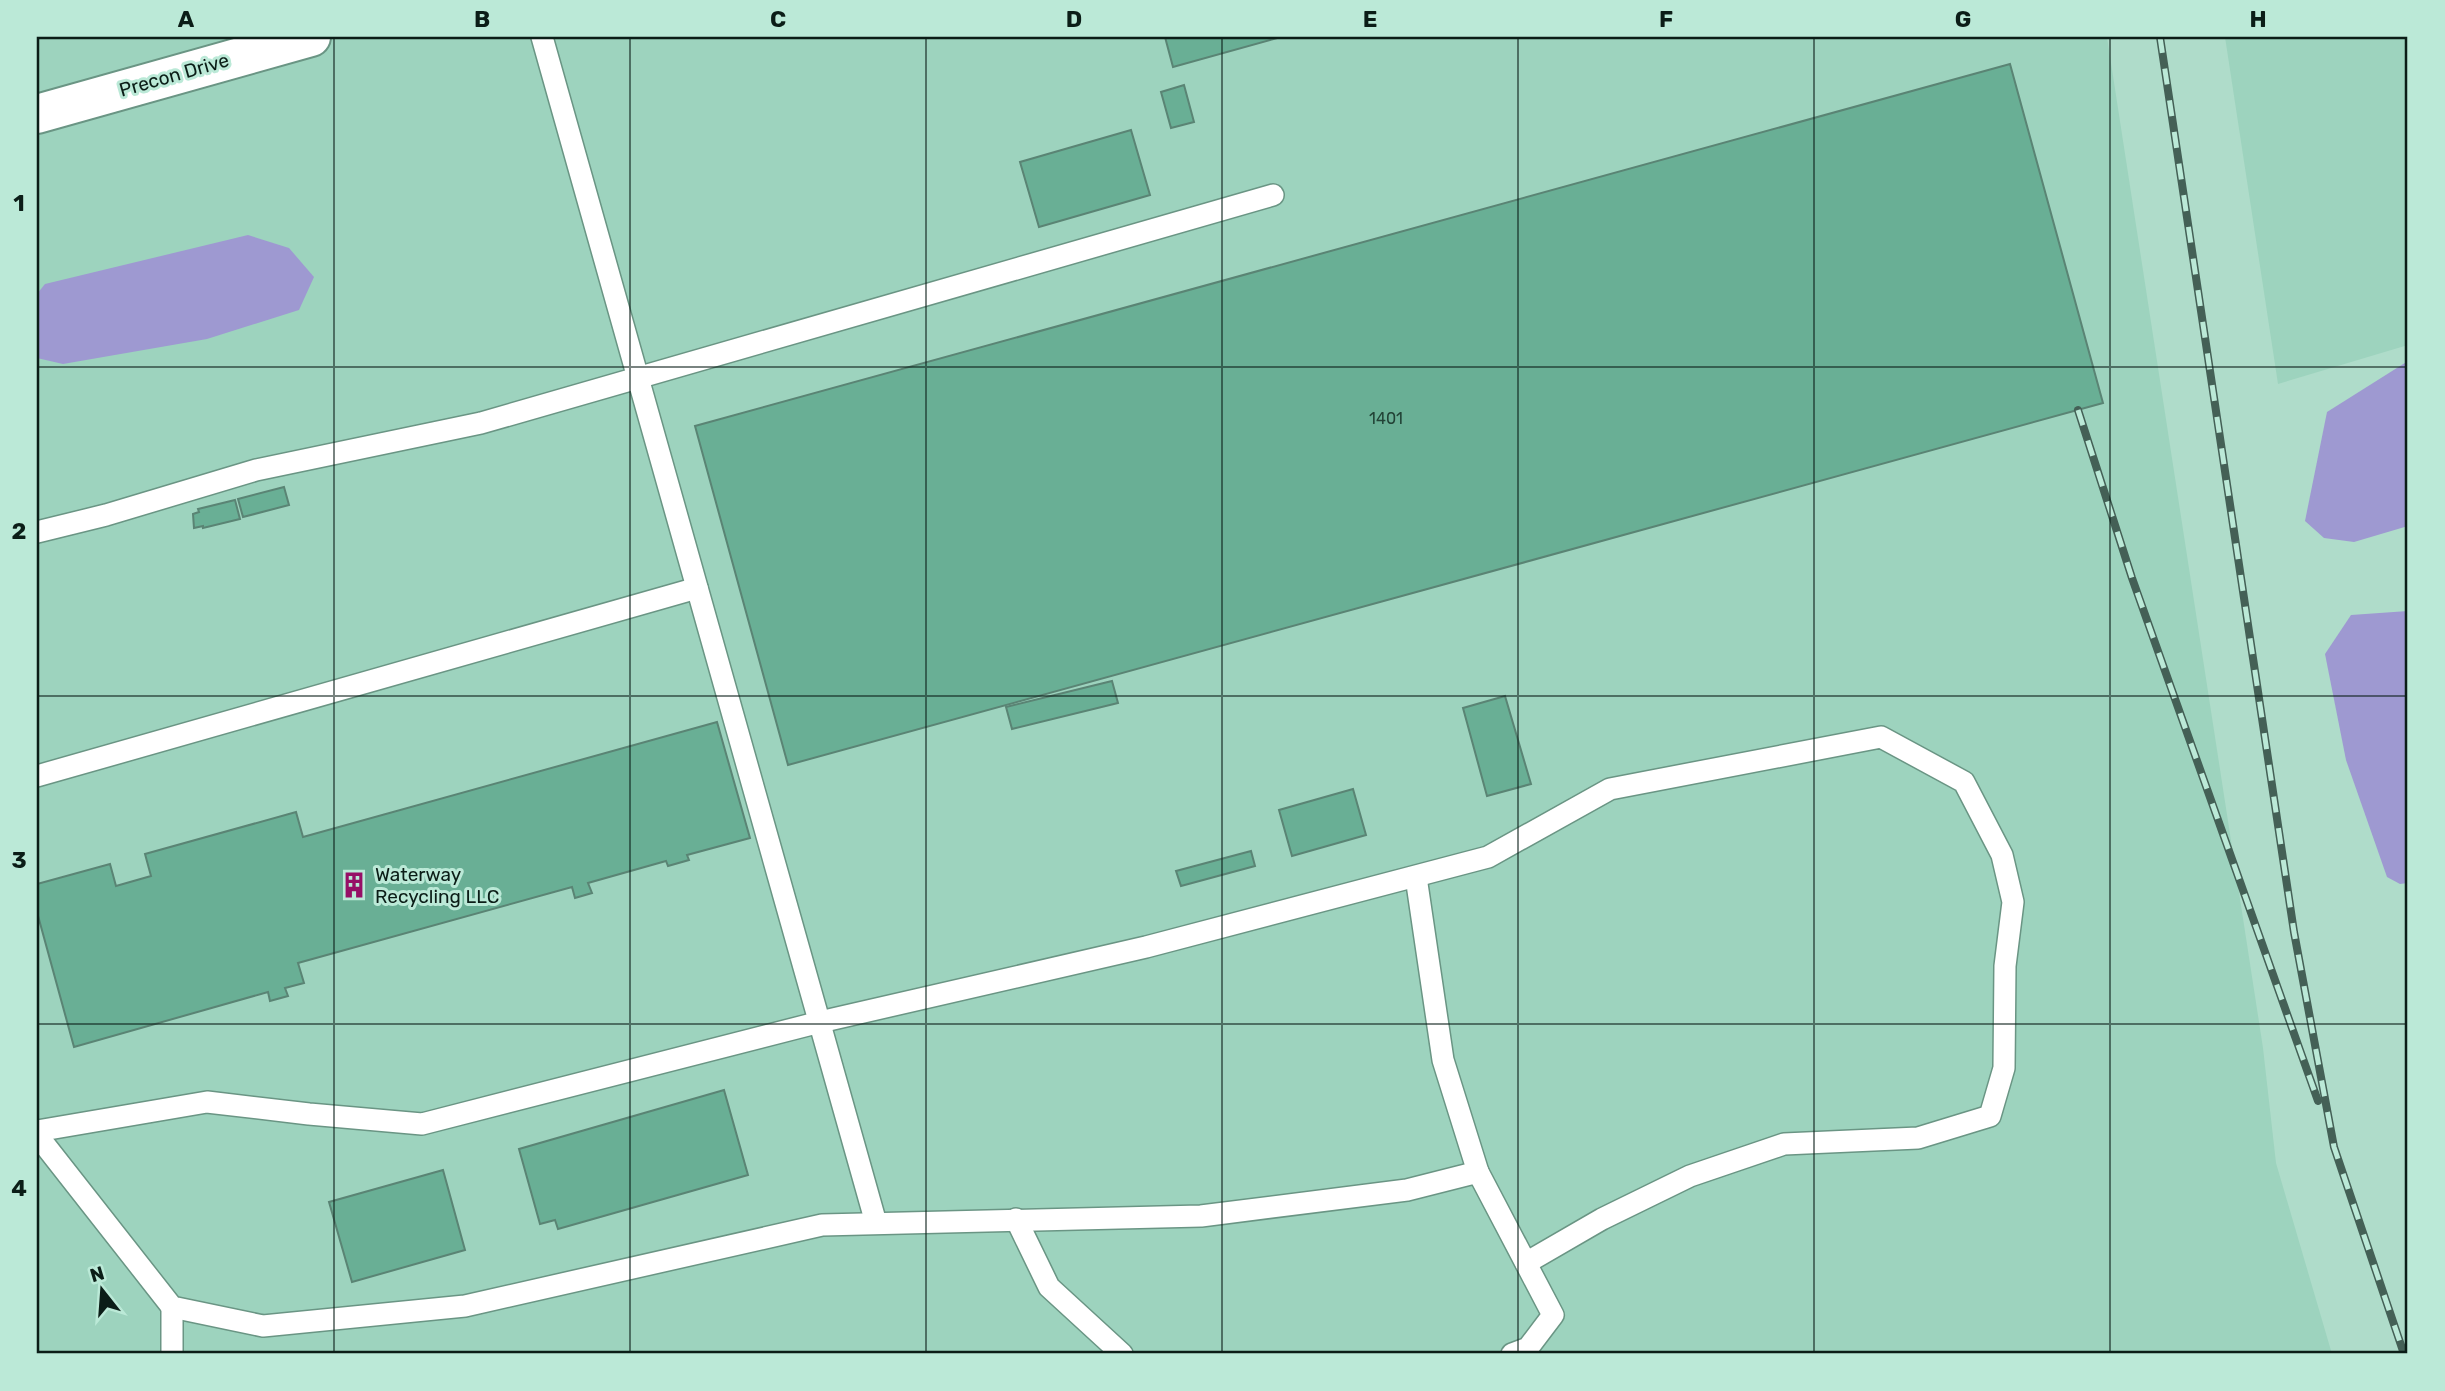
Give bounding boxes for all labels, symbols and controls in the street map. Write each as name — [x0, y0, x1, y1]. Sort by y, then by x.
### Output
text: A — [178, 5, 195, 33]
text: B — [474, 5, 490, 33]
text: C — [770, 5, 786, 33]
text: D — [1066, 5, 1082, 33]
text: E — [1363, 5, 1377, 33]
text: F — [1659, 5, 1673, 33]
text: G — [1955, 5, 1971, 33]
text: H — [2249, 5, 2267, 33]
street label: Precon Drive — [116, 48, 232, 102]
text: 1 — [13, 189, 25, 217]
house number: 1401 — [1369, 409, 1403, 428]
text: 2 — [12, 517, 26, 545]
text: 3 — [11, 846, 27, 874]
place label: Waterway Recycling LLC — [375, 863, 499, 908]
building icon: Waterway Recycling LLC — [339, 870, 369, 900]
text: 4 — [11, 1174, 27, 1202]
north arrow — [66, 1254, 136, 1324]
text: N — [87, 1261, 107, 1287]

